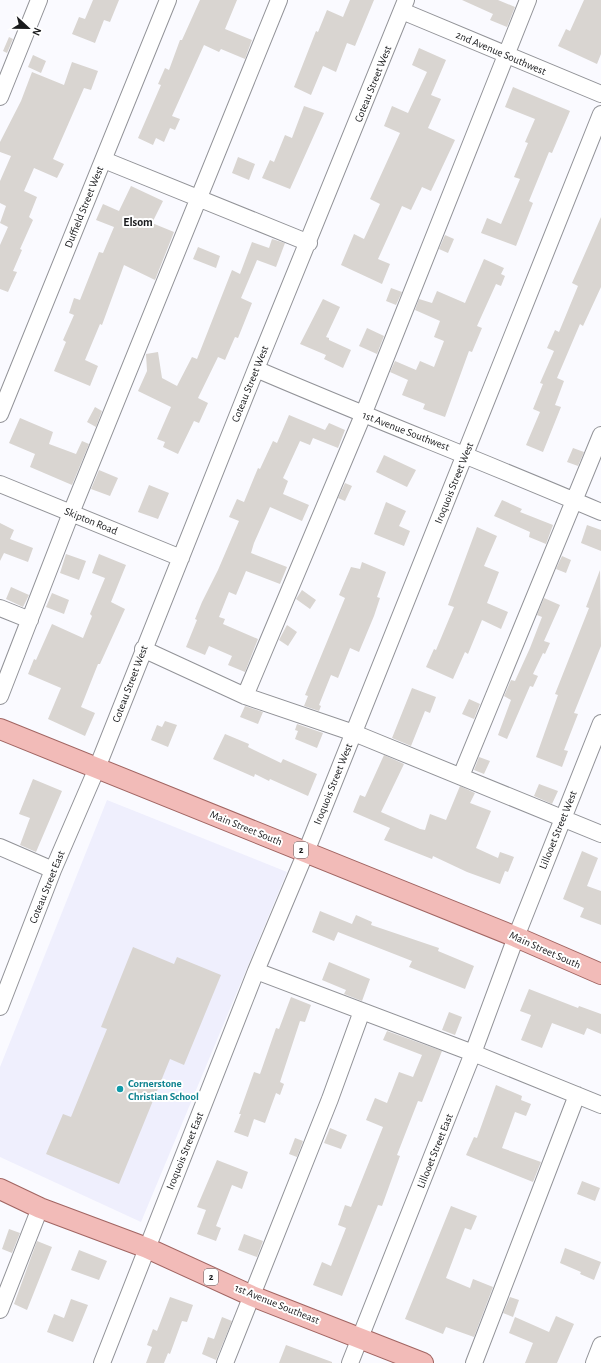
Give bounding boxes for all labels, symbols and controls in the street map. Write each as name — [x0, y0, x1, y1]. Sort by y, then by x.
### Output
north arrow — [8, 8, 48, 48]
text: N — [30, 26, 43, 37]
street label: 2nd Avenue Southwest — [454, 29, 548, 77]
street label: Coteau Street West — [353, 44, 394, 124]
street label: Duffield Street West — [63, 164, 106, 249]
district label: Elsom — [123, 216, 153, 228]
street label: Coteau Street West — [230, 344, 271, 424]
street label: 1st Avenue Southwest — [361, 409, 451, 453]
street label: Iroquois Street West — [433, 440, 476, 525]
street label: Skipton Road — [63, 505, 119, 537]
street label: Coteau Street West — [110, 644, 150, 724]
street label: Iroquois Street West — [312, 741, 355, 826]
street label: Lillooet Street West — [537, 789, 579, 871]
street label: Main Street South — [208, 809, 284, 847]
road number: 2 — [294, 842, 308, 858]
street label: Coteau Street East — [27, 849, 67, 925]
street label: Main Street South — [508, 929, 582, 971]
place label: Cornerstone Christian School — [128, 1078, 199, 1102]
marker: Cornerstone Christian School — [115, 1084, 125, 1094]
street label: Iroquois Street East — [164, 1110, 206, 1191]
street label: Lillooet Street East — [415, 1112, 455, 1190]
road number: 2 — [204, 1269, 218, 1285]
street label: 1st Avenue Southeast — [233, 1282, 321, 1326]

